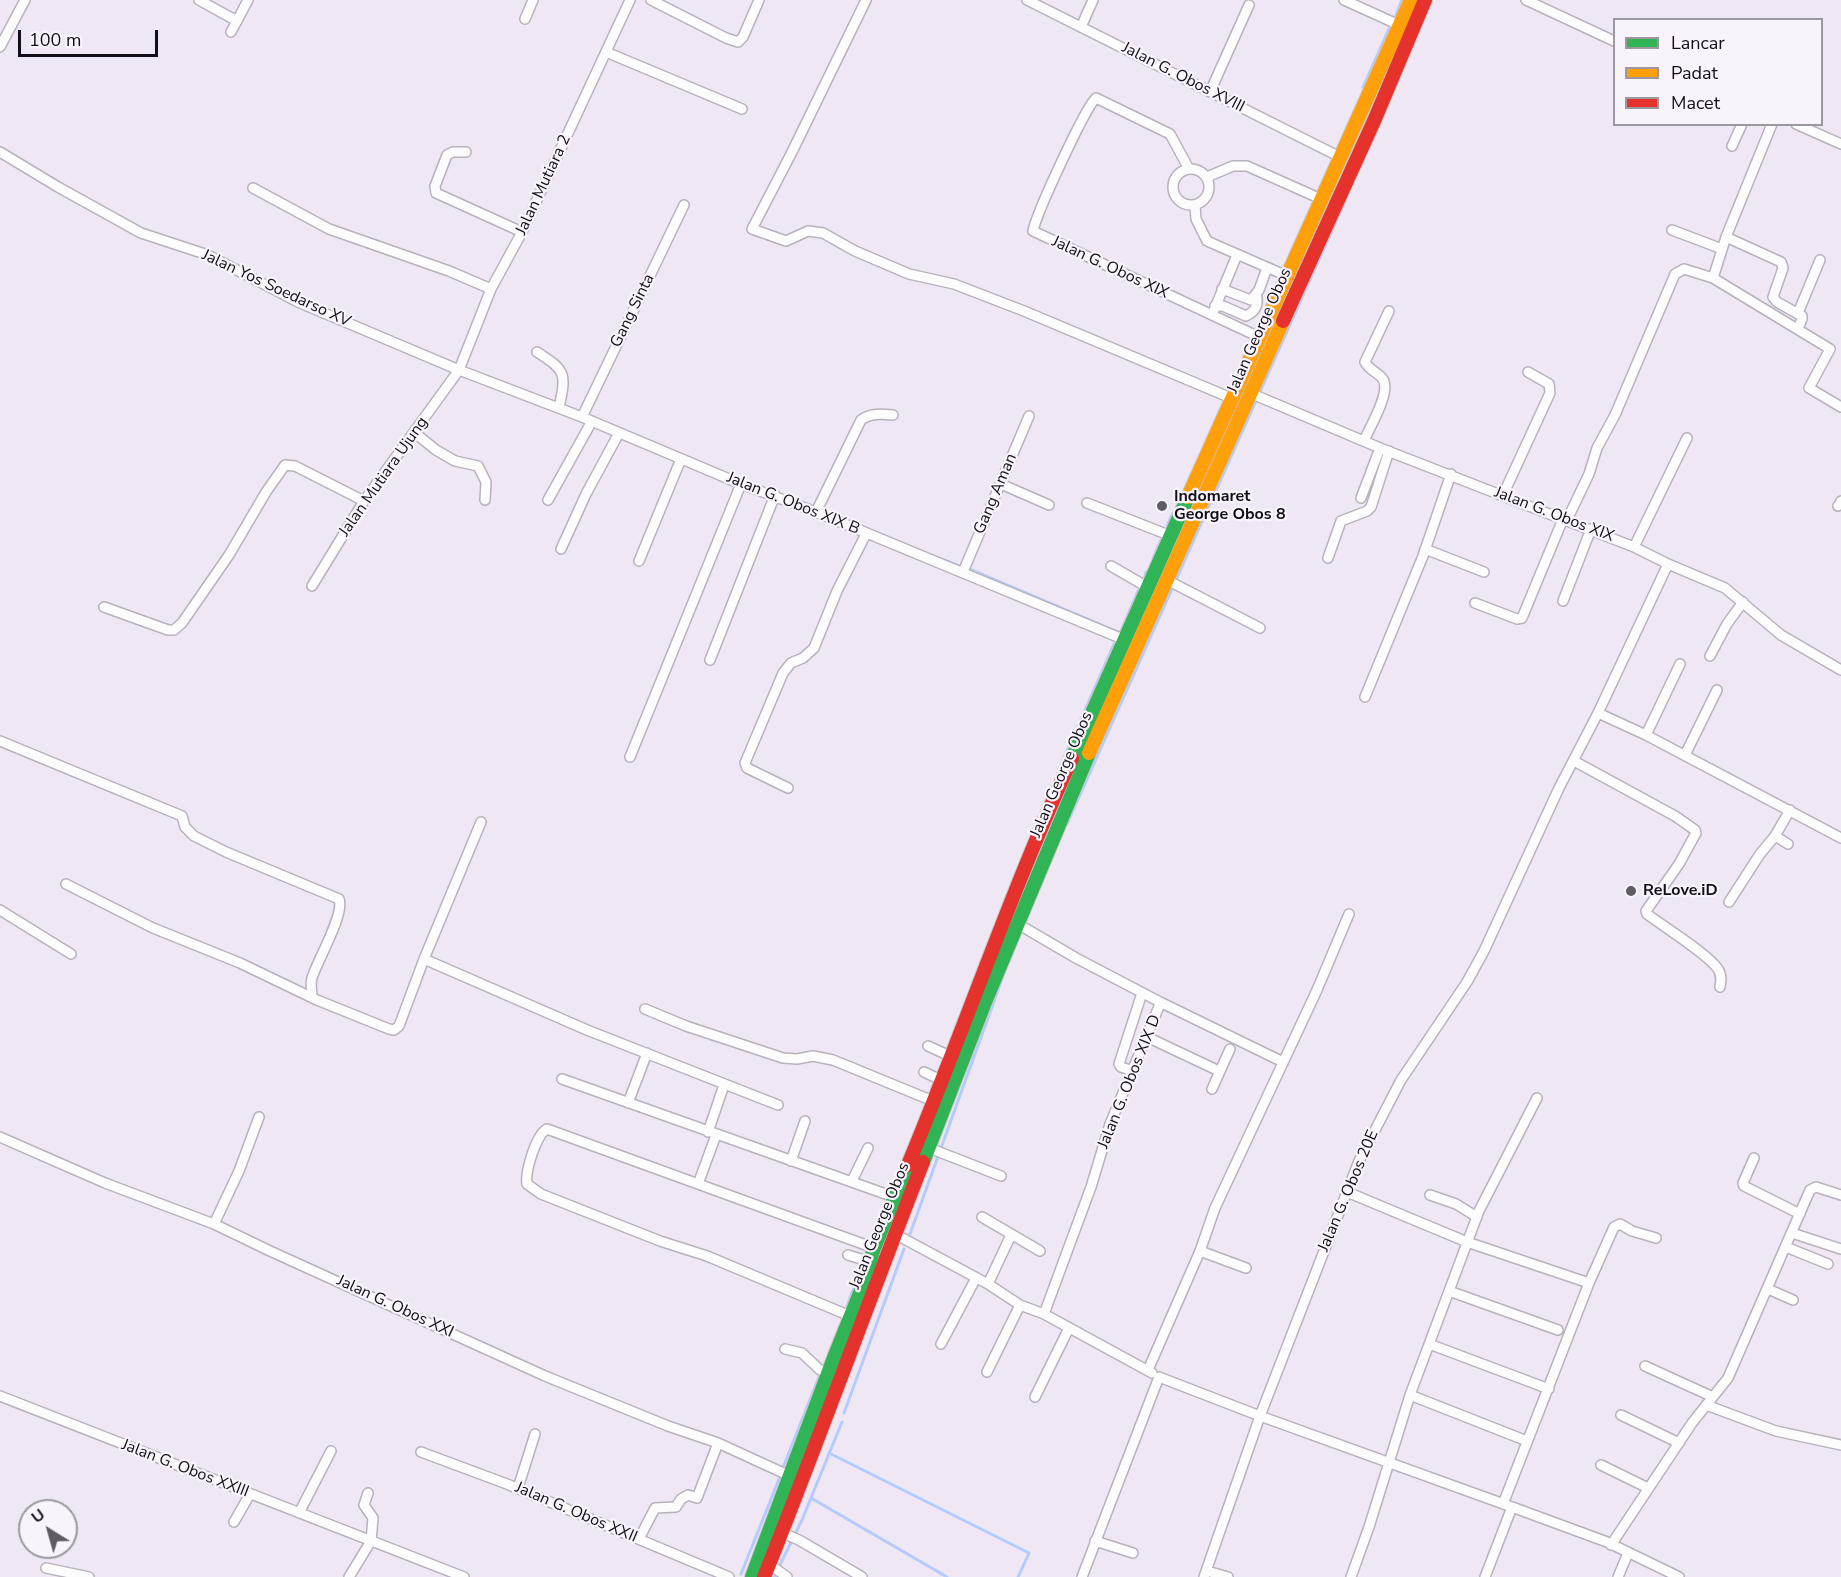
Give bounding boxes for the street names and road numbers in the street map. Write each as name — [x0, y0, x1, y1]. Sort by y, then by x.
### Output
street label: Jalan G. Obos XVIII — [1118, 39, 1248, 117]
street label: Jalan Mutiara 2 — [512, 132, 576, 238]
street label: Jalan G. Obos XIX — [1049, 233, 1171, 303]
street label: Jalan Yos Soedarso XV — [199, 246, 353, 332]
street label: Jalan George Obos — [1224, 265, 1296, 397]
street label: Gang Sinta — [607, 271, 659, 351]
street label: Jalan Mutiara Ujung — [336, 413, 432, 541]
street label: Gang Aman — [970, 451, 1022, 537]
street label: Jalan G. Obos XIX B — [724, 469, 862, 539]
street label: Jalan G. Obos XIX — [1491, 483, 1617, 547]
street label: Jalan George Obos — [1027, 709, 1097, 841]
street label: Jalan G. Obos XIX D — [1094, 1012, 1166, 1152]
street label: Jalan G. Obos 20E — [1315, 1127, 1383, 1255]
street label: Jalan George Obos — [846, 1160, 914, 1292]
street label: Jalan G. Obos XXI — [334, 1272, 456, 1342]
street label: Jalan G. Obos XXIII — [119, 1436, 251, 1502]
street label: Jalan G. Obos XXII — [512, 1479, 640, 1547]

